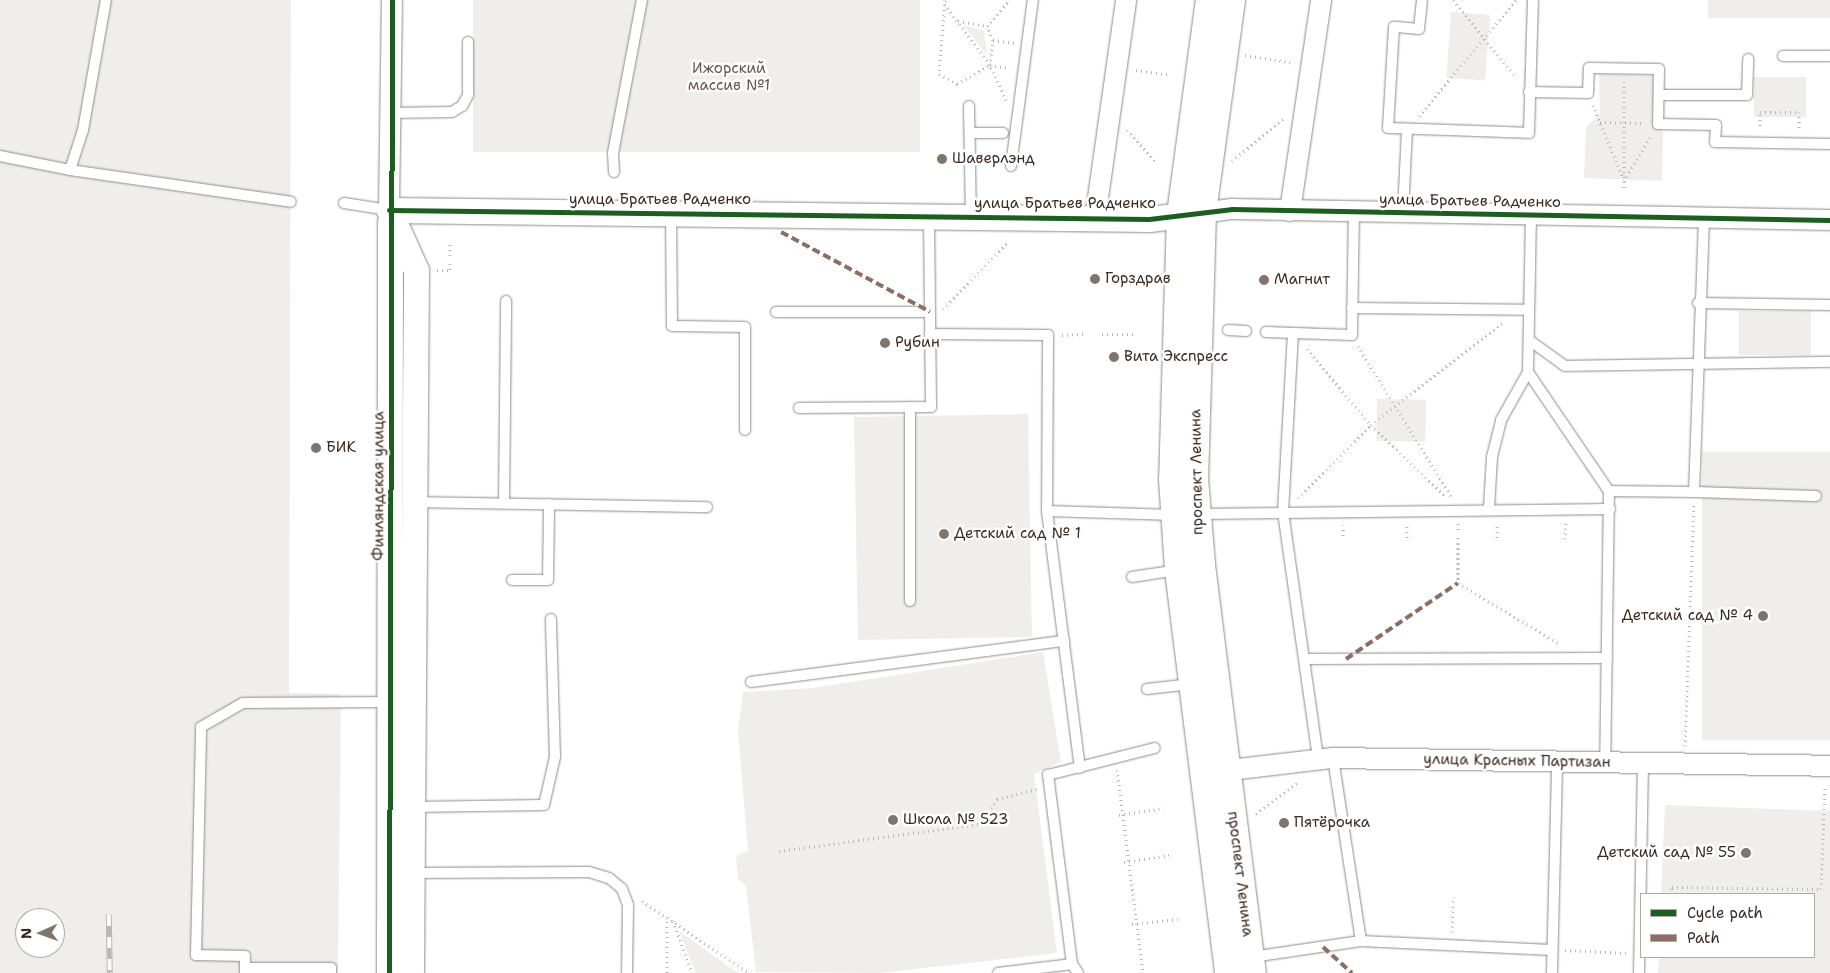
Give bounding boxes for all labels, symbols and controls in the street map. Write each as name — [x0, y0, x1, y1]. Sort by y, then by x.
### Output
park label: Ижорский массив №1 — [688, 59, 770, 94]
place label: Шаверлэнд — [952, 150, 1035, 168]
marker: Шаверлэнд — [936, 153, 948, 165]
street label: улица Братьев Радченко — [1379, 190, 1561, 212]
street label: улица Братьев Радченко — [569, 191, 751, 209]
street label: улица Братьев Радченко — [974, 195, 1156, 213]
place label: Горздрав — [1105, 270, 1171, 288]
place label: Магнит — [1274, 271, 1330, 289]
marker: Горздрав — [1089, 273, 1101, 285]
marker: Магнит — [1258, 274, 1270, 286]
place label: Рубин — [895, 334, 940, 352]
marker: Рубин — [879, 337, 891, 349]
place label: Вита Экспресс — [1124, 348, 1228, 366]
marker: Вита Экспресс — [1108, 351, 1120, 363]
street label: проспект Ленина — [1187, 409, 1207, 535]
street label: Финляндская улица — [370, 411, 388, 561]
place label: БИК — [326, 439, 356, 457]
marker: БИК — [310, 442, 322, 454]
place label: Детский сад № 1 — [954, 525, 1081, 543]
marker: Детский сад № 1 — [938, 528, 950, 540]
place label: Детский сад № 4 — [1622, 607, 1753, 625]
marker: Детский сад № 4 — [1757, 610, 1769, 622]
street label: улица Красных Партизан — [1423, 750, 1611, 772]
street label: проспект Ленина — [1223, 810, 1257, 938]
place label: Школа № 523 — [903, 811, 1009, 829]
marker: Школа № 523 — [887, 814, 899, 826]
place label: Пятёрочка — [1294, 814, 1370, 832]
marker: Пятёрочка — [1278, 817, 1290, 829]
place label: Детский сад № 55 — [1597, 844, 1736, 862]
marker: Детский сад № 55 — [1740, 847, 1752, 859]
legend — [1640, 893, 1815, 958]
text: Cycle path — [1687, 903, 1763, 923]
north arrow — [15, 908, 65, 958]
text: N — [17, 928, 35, 939]
text: Path — [1687, 928, 1720, 948]

